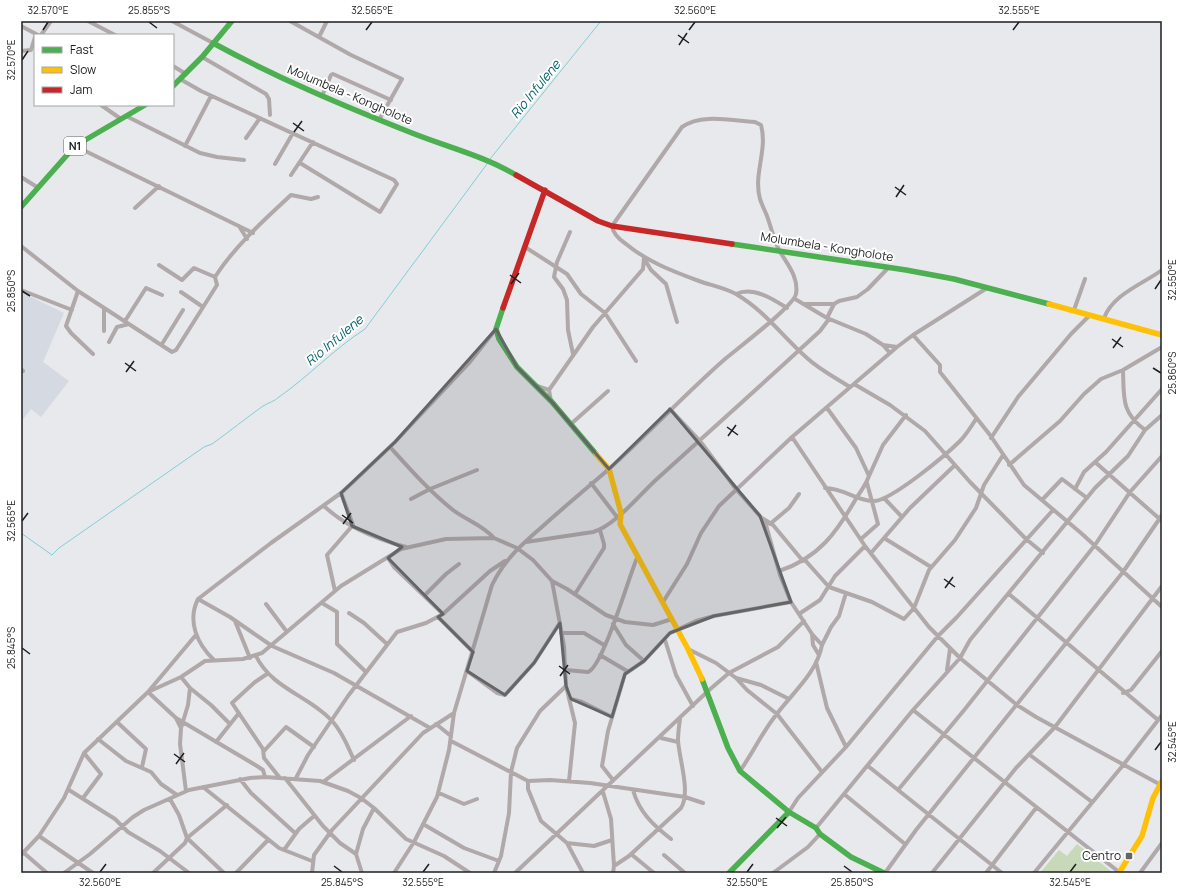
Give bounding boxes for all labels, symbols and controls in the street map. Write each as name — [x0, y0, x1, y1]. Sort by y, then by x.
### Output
text: 32.570°E — [28, 3, 69, 17]
text: 25.855°S — [128, 3, 170, 17]
text: 32.565°E — [351, 3, 393, 17]
text: 32.560°E — [674, 3, 716, 17]
text: 32.555°E — [998, 3, 1040, 17]
legend — [34, 34, 174, 106]
text: 32.570°E — [4, 39, 18, 80]
text: Fast — [70, 41, 94, 58]
water label: Rio Infulene — [506, 55, 565, 122]
street label: Molumbela - Kongholote — [285, 60, 415, 129]
text: Slow — [70, 61, 96, 78]
text: Jam — [70, 81, 92, 98]
road number: N1 — [64, 137, 86, 155]
street label: Molumbela - Kongholote — [759, 228, 895, 265]
text: 32.550°E — [1165, 259, 1179, 301]
text: 25.850°S — [4, 270, 18, 312]
water label: Rio Infulene — [301, 310, 368, 369]
text: 25.860°S — [1165, 352, 1179, 394]
text: 32.565°E — [4, 500, 18, 542]
text: 25.845°S — [4, 627, 18, 669]
text: 32.545°E — [1165, 721, 1179, 763]
place label: Centro — [1082, 847, 1121, 864]
marker: Centro — [1124, 851, 1134, 861]
text: 32.560°E — [79, 875, 121, 889]
text: 25.845°S — [321, 875, 363, 889]
text: 32.555°E — [402, 875, 444, 889]
text: 32.550°E — [726, 875, 768, 889]
text: 25.850°S — [831, 875, 873, 889]
text: 32.545°E — [1049, 875, 1091, 889]

